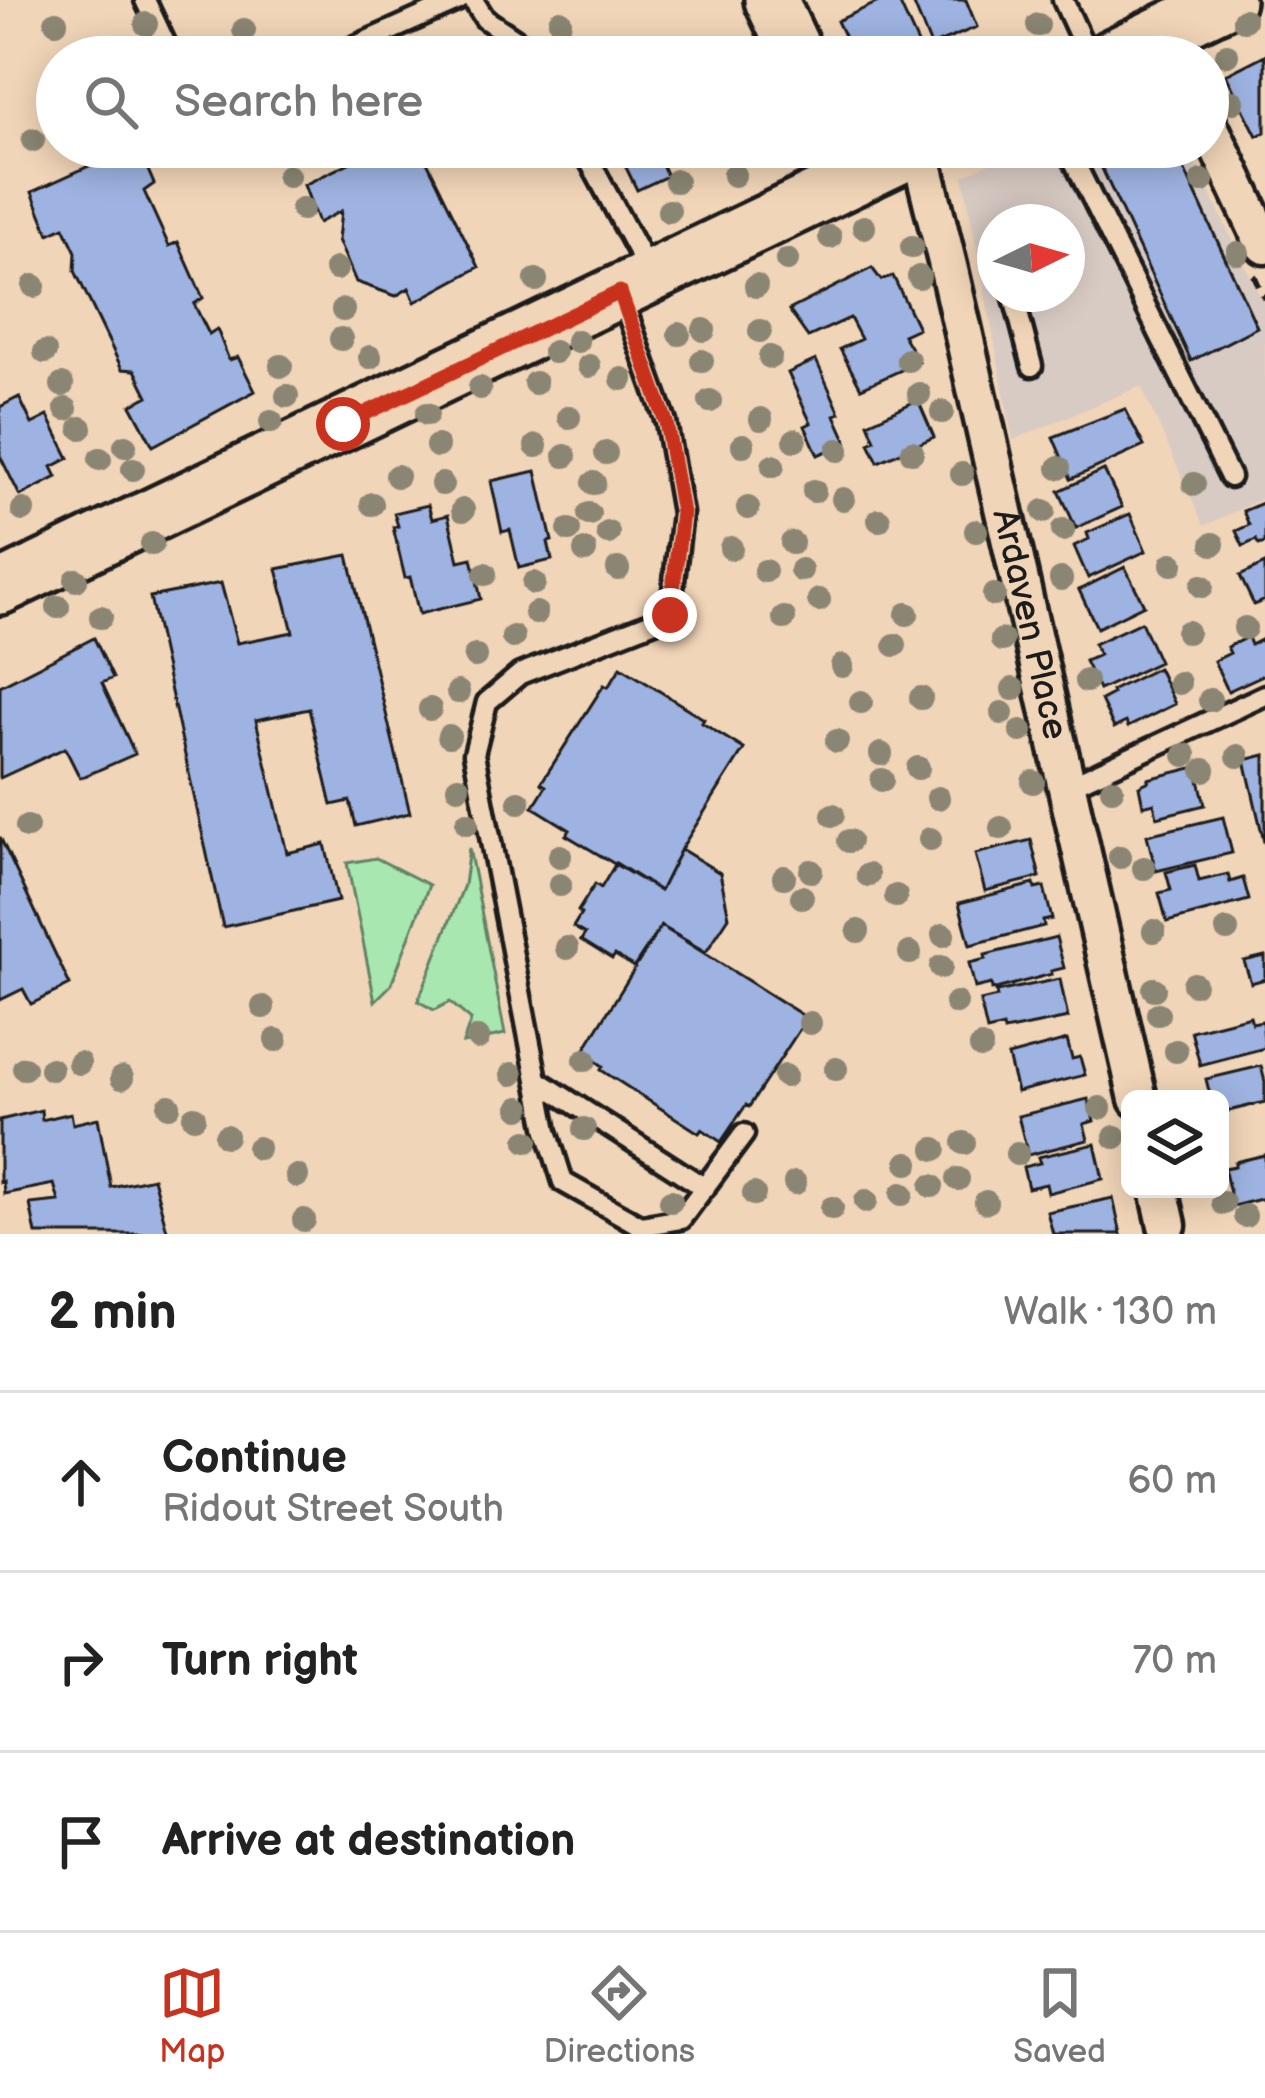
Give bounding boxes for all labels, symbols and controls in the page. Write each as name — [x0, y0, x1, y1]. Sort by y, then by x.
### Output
search box — [36, 36, 1229, 168]
icon: search — [78, 69, 144, 135]
text: Search here — [174, 75, 423, 130]
north arrow — [977, 204, 1085, 312]
route start — [316, 397, 370, 451]
street label: Ardaven Place — [983, 505, 1077, 744]
route end — [643, 588, 697, 642]
map controls — [1121, 1090, 1229, 1198]
button: layers — [1121, 1090, 1229, 1198]
text: 2 min — [48, 1282, 177, 1343]
text: Walk · 130 m — [1004, 1289, 1217, 1336]
text: Continue — [162, 1431, 347, 1486]
icon: ahead — [48, 1449, 114, 1515]
text: 60 m — [1127, 1458, 1217, 1505]
text: Ridout Street South — [162, 1486, 504, 1533]
icon: right — [48, 1629, 114, 1695]
text: Turn right — [162, 1634, 358, 1689]
text: 70 m — [1132, 1638, 1217, 1685]
icon: arrive — [48, 1809, 114, 1875]
text: Arrive at destination — [162, 1814, 575, 1869]
tab: Map — [159, 1960, 225, 2072]
tab: Directions — [544, 1960, 695, 2072]
tab: Saved — [1013, 1960, 1106, 2072]

